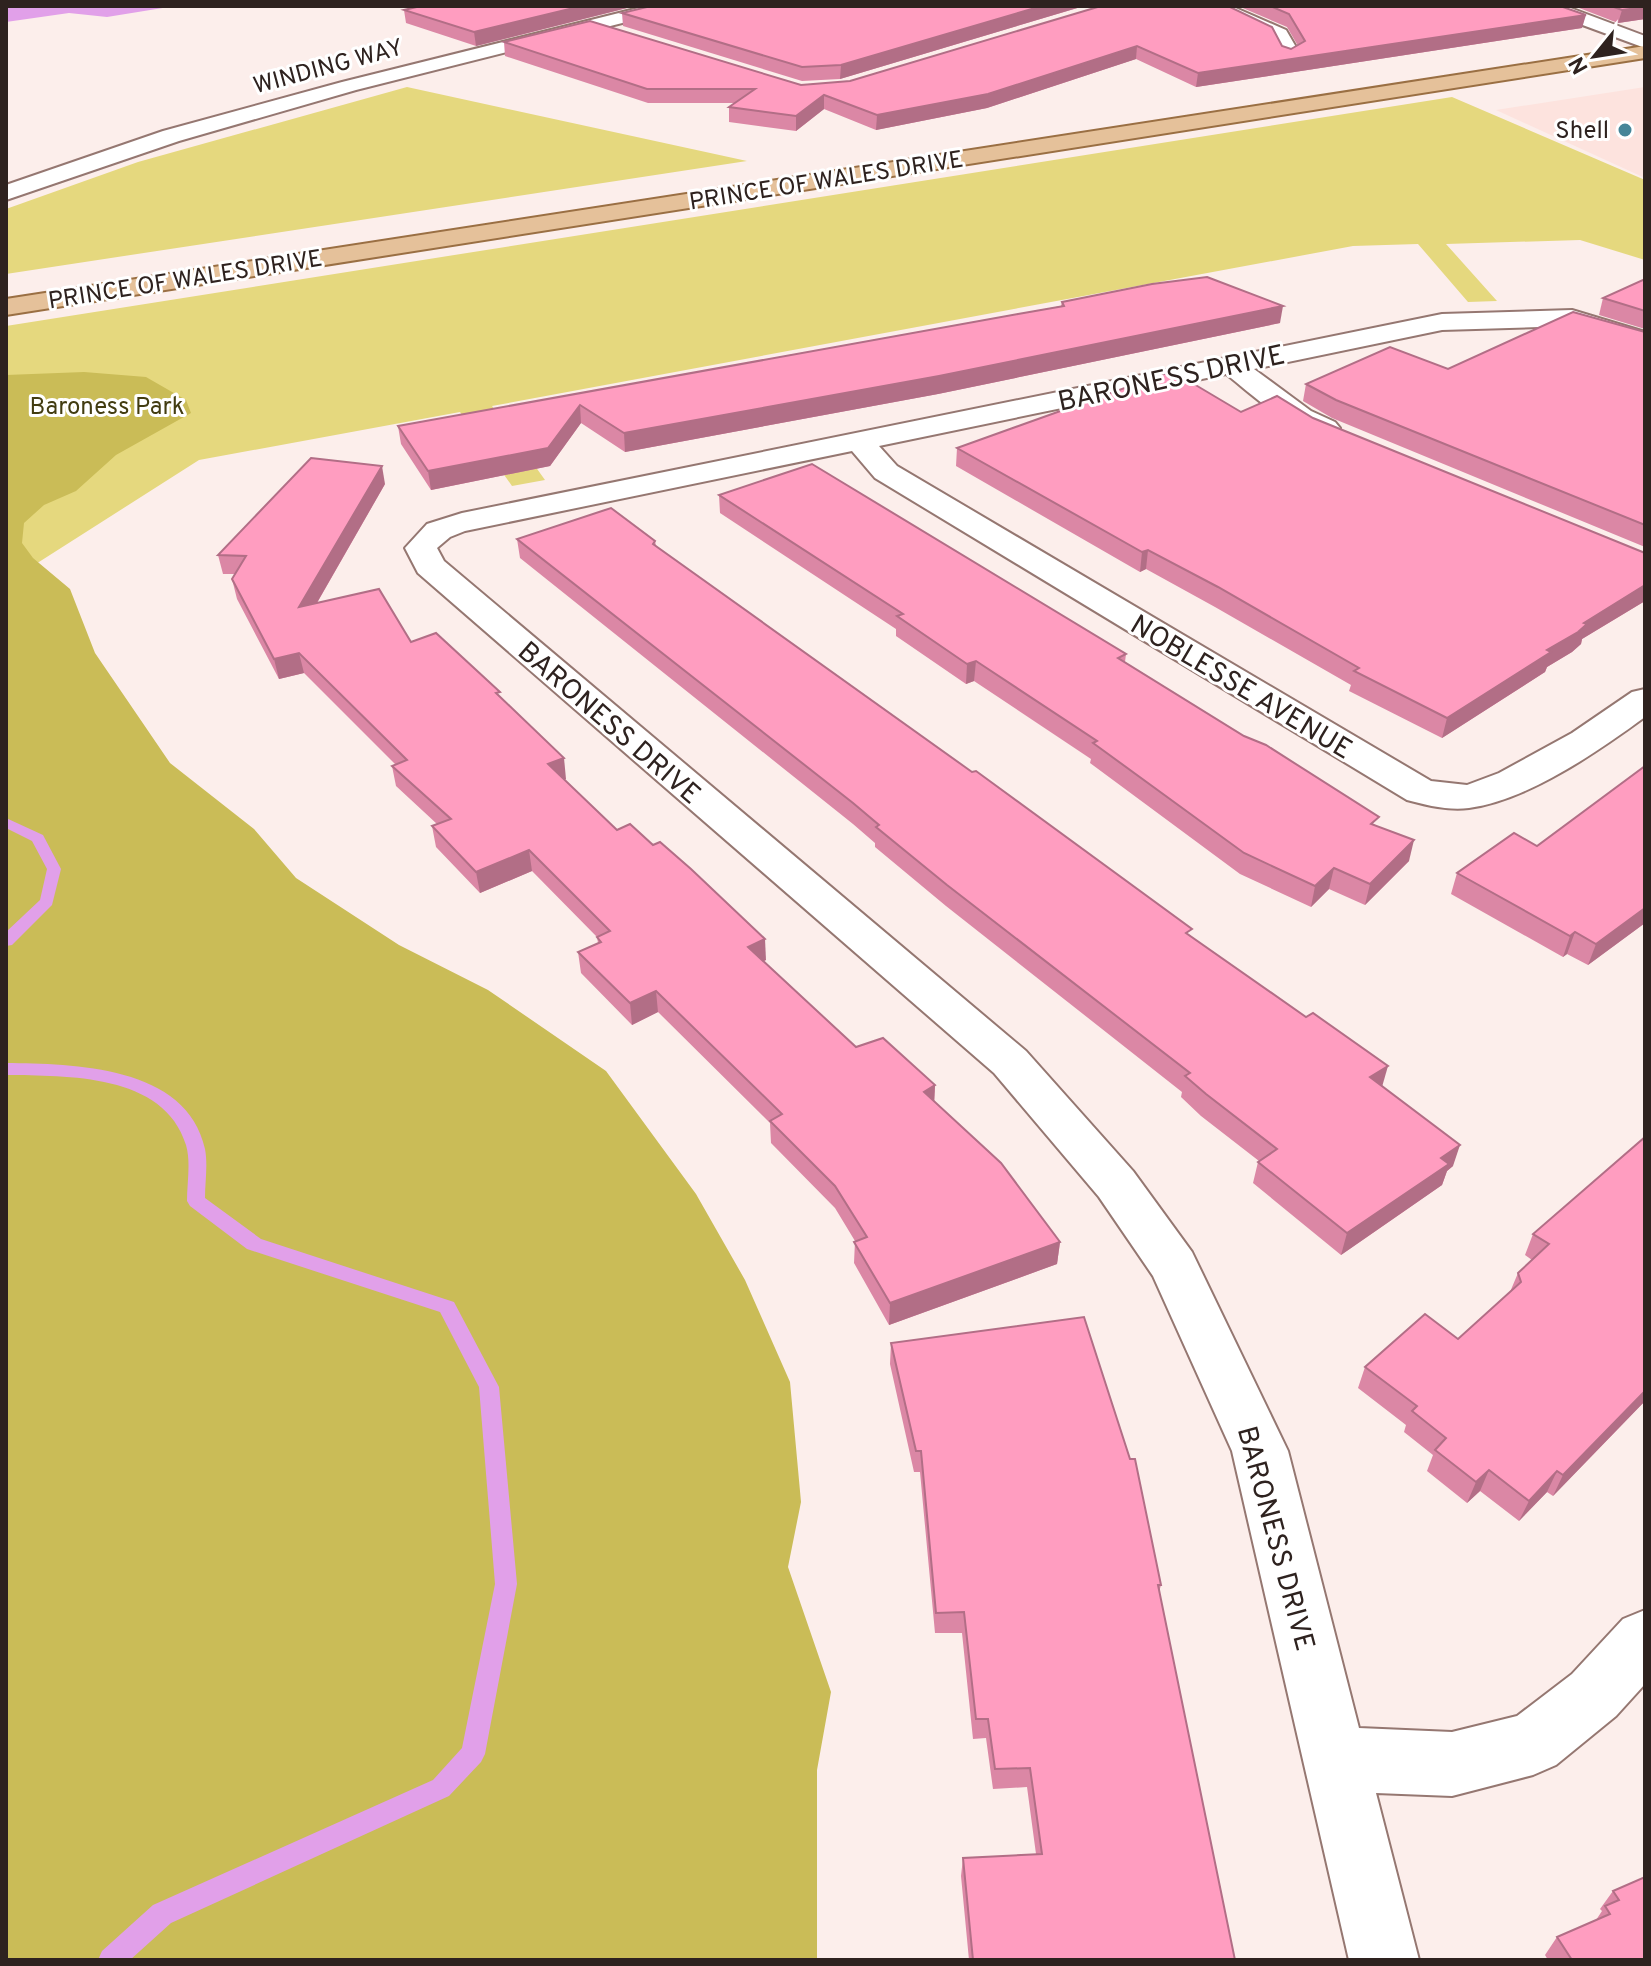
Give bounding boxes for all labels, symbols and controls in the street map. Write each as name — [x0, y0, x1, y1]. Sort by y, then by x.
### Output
north arrow — [1555, 16, 1635, 96]
street label: WINDING WAY — [250, 34, 407, 102]
text: N — [1564, 51, 1595, 78]
place label: Shell — [1555, 117, 1609, 147]
marker: Shell — [1616, 121, 1634, 139]
street label: PRINCE OF WALES DRIVE — [687, 145, 966, 218]
street label: PRINCE OF WALES DRIVE — [46, 244, 325, 317]
street label: BARONESS DRIVE — [1055, 338, 1288, 422]
park label: Baroness Park — [29, 393, 185, 423]
street label: NOBLESSE AVENUE — [1123, 608, 1358, 769]
street label: BARONESS DRIVE — [509, 635, 707, 814]
street label: BARONESS DRIVE — [1227, 1422, 1321, 1655]

